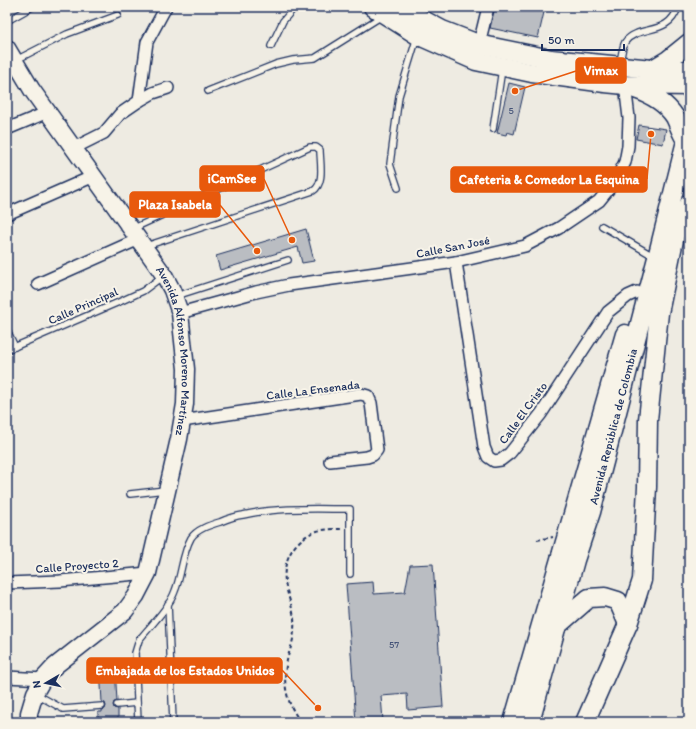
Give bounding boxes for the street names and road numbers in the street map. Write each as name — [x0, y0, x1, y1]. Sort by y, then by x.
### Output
street label: Calle San José — [415, 233, 491, 261]
street label: Avenida Alfonso Moreno Martínez — [153, 263, 193, 437]
street label: Calle Principal — [46, 284, 121, 328]
street label: Avenida República de Colombia — [586, 347, 640, 506]
street label: Calle La Ensenada — [265, 377, 361, 403]
street label: Calle El Cristo — [496, 379, 550, 447]
street label: Calle Proyecto 2 — [35, 556, 120, 576]

